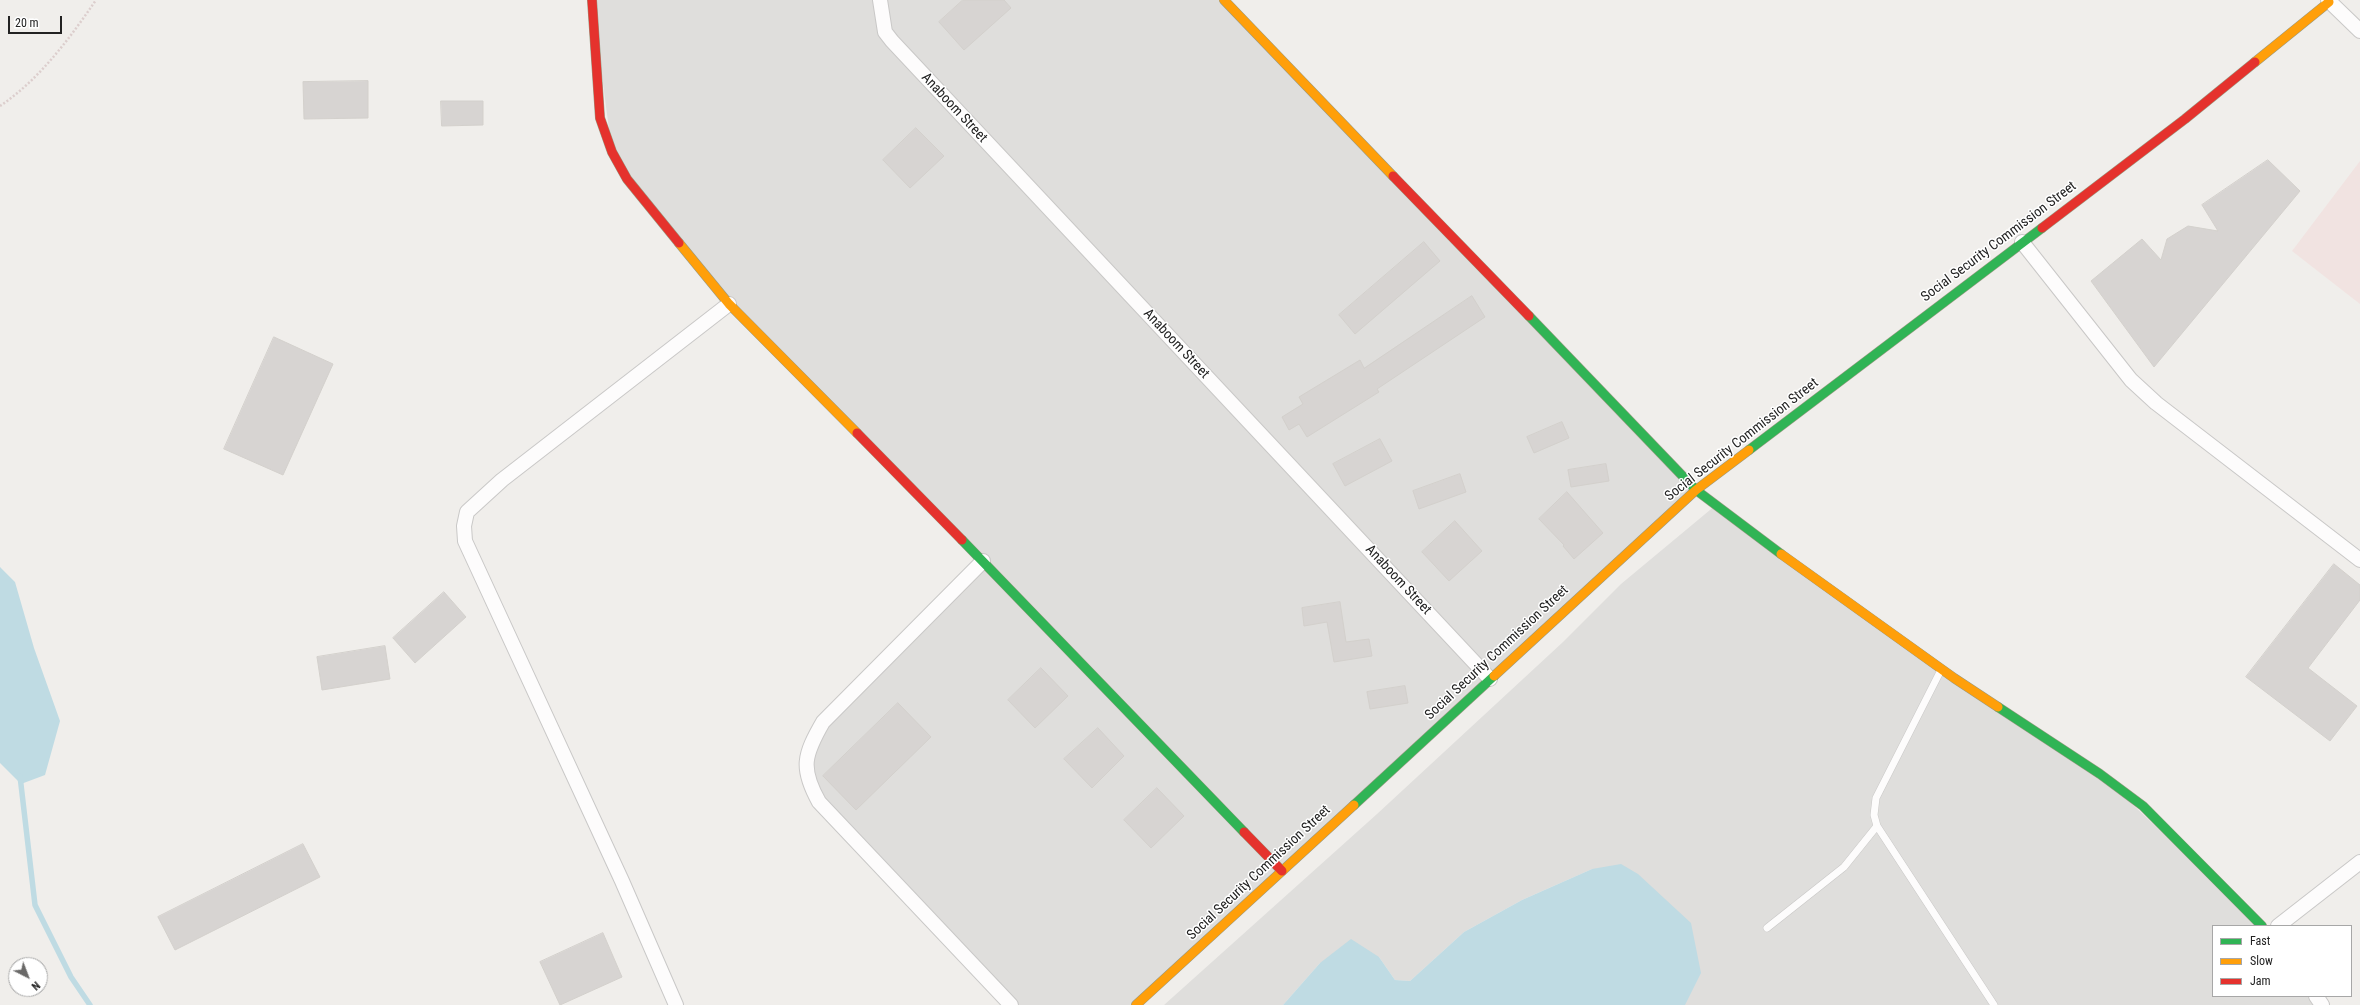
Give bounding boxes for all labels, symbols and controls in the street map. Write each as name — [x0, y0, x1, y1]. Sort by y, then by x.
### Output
scale bar — [10, 8, 64, 34]
text: 20 m — [15, 16, 39, 30]
street label: Anaboom Street — [917, 70, 991, 146]
street label: Social Security Commission Street — [1918, 178, 2080, 306]
street label: Anaboom Street — [1139, 306, 1213, 382]
street label: Social Security Commission Street — [1662, 375, 1822, 505]
street label: Anaboom Street — [1361, 542, 1435, 618]
street label: Social Security Commission Street — [1422, 582, 1572, 724]
street label: Social Security Commission Street — [1184, 802, 1334, 944]
legend — [2212, 925, 2352, 997]
text: Fast — [2250, 934, 2270, 948]
text: Slow — [2250, 954, 2273, 968]
north arrow — [8, 957, 48, 997]
text: Jam — [2250, 974, 2271, 988]
text: N — [29, 978, 43, 993]

